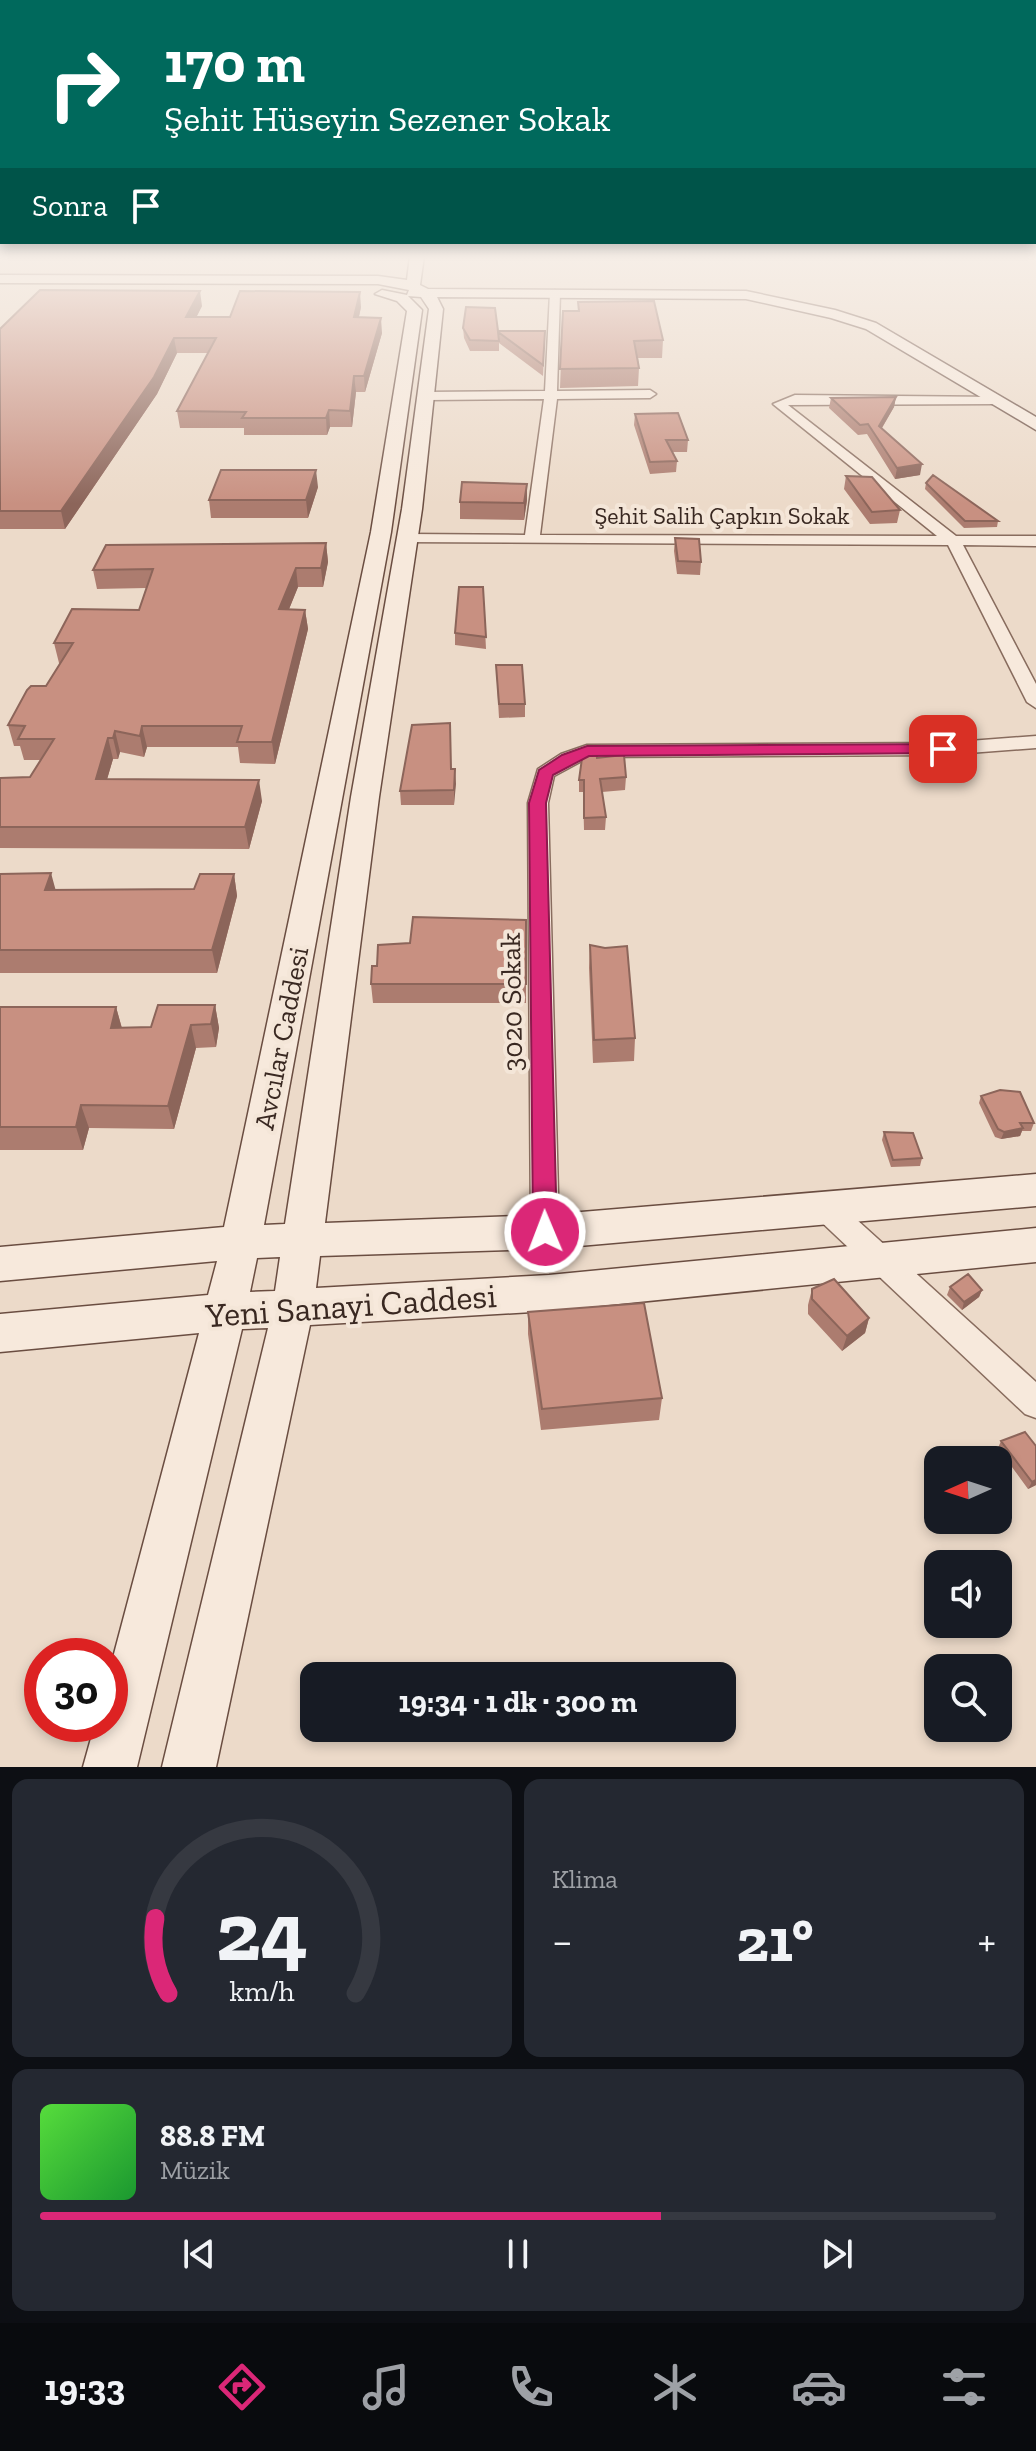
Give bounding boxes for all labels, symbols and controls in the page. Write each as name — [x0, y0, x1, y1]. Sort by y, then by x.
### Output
text: 170 m — [164, 29, 305, 96]
icon: right — [32, 32, 136, 136]
text: Şehit Hüseyin Sezener Sokak — [164, 97, 610, 140]
icon: arrive — [124, 184, 168, 228]
text: Sonra — [32, 188, 108, 224]
street label: Şehit Salih Çapkın Sokak — [594, 501, 850, 530]
pin — [909, 715, 977, 783]
icon: arrive — [921, 727, 965, 771]
street label: 3020 Sokak — [494, 932, 529, 1072]
street label: Avcılar Caddesi — [248, 944, 315, 1132]
position arrow — [503, 1190, 587, 1274]
street label: Yeni Sanayi Caddesi — [203, 1275, 498, 1336]
north arrow — [924, 1446, 1012, 1534]
map controls — [924, 1446, 1012, 1742]
button: sound — [924, 1550, 1012, 1638]
speed limit sign: 30 — [24, 1638, 128, 1742]
button: search — [924, 1654, 1012, 1742]
text: 19:34 · 1 dk · 300 m — [399, 1684, 637, 1720]
text: Klima — [552, 1863, 618, 1895]
text: 24 — [216, 1881, 308, 1981]
text: 21° — [736, 1904, 814, 1976]
text: − — [552, 1914, 573, 1967]
text: + — [977, 1914, 996, 1967]
text: km/h — [229, 1974, 295, 2008]
text: 88.8 FM — [160, 2118, 265, 2154]
text: Müzik — [160, 2154, 230, 2186]
icon: previous — [177, 2232, 221, 2276]
icon: pause — [496, 2232, 540, 2276]
icon: next — [815, 2232, 859, 2276]
icon: directions — [214, 2359, 270, 2415]
icon: music — [358, 2359, 414, 2415]
icon: phone — [503, 2359, 559, 2415]
icon: climate — [647, 2359, 703, 2415]
icon: car — [791, 2359, 847, 2415]
icon: filters — [936, 2359, 992, 2415]
text: 19:33 — [44, 2366, 125, 2409]

